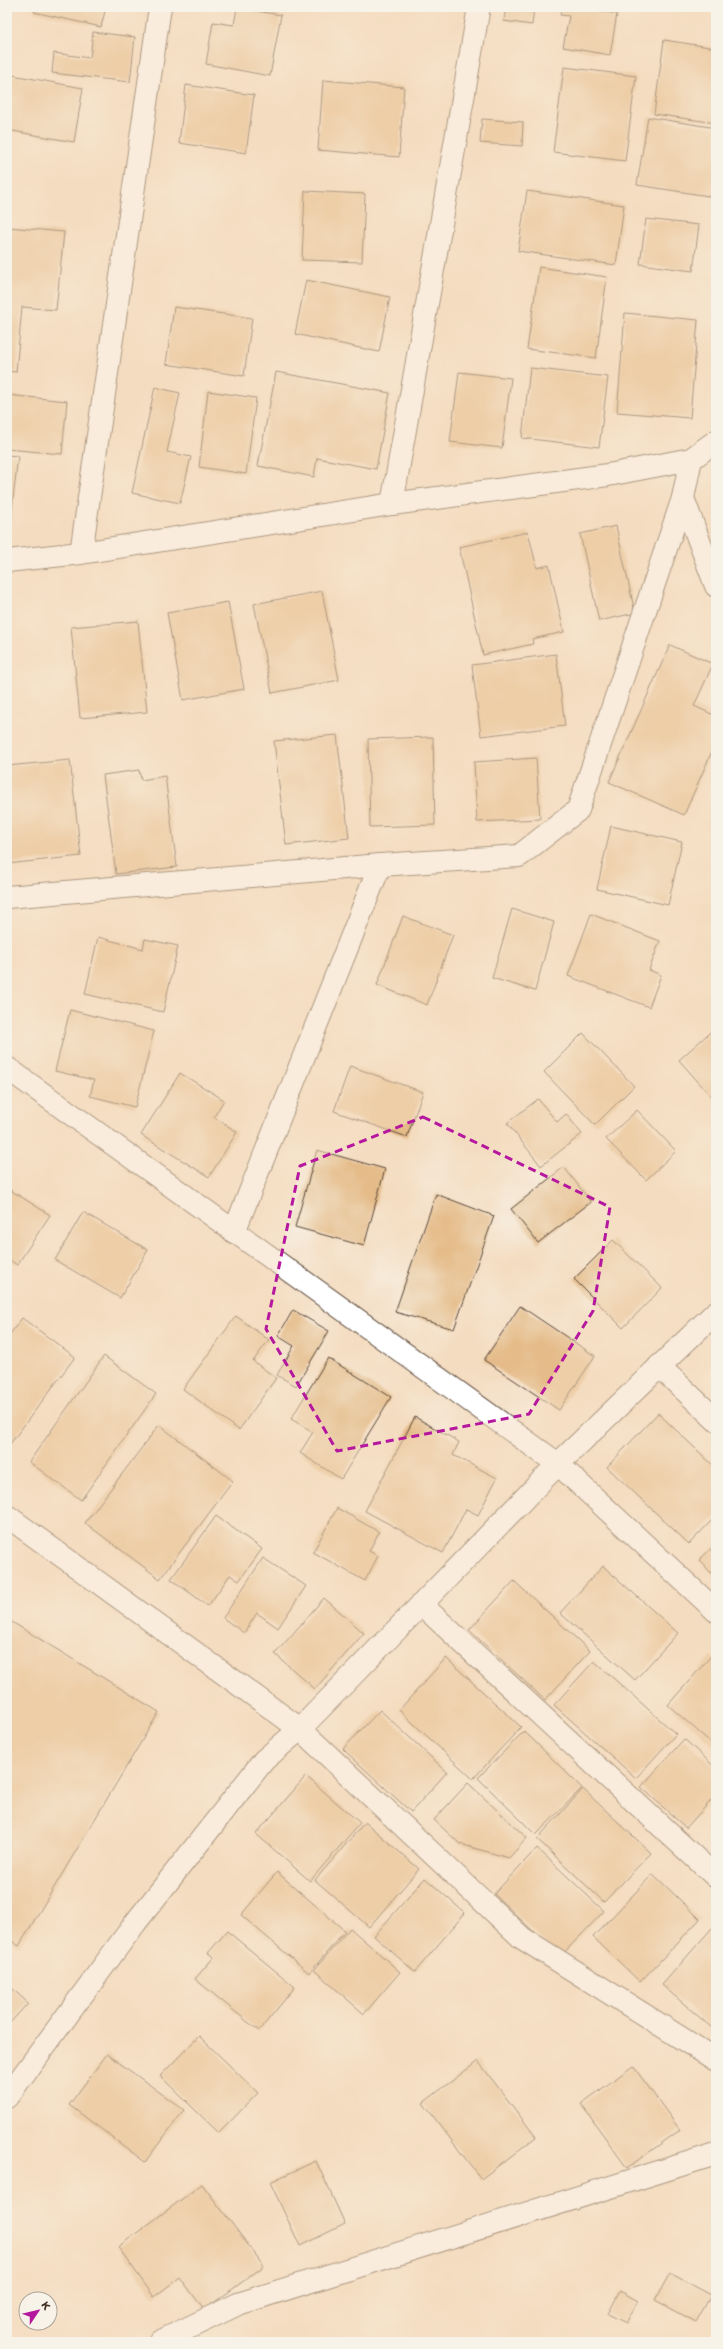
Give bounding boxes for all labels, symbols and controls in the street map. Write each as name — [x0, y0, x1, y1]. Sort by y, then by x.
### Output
north arrow — [18, 2291, 58, 2331]
text: K — [38, 2299, 54, 2313]

